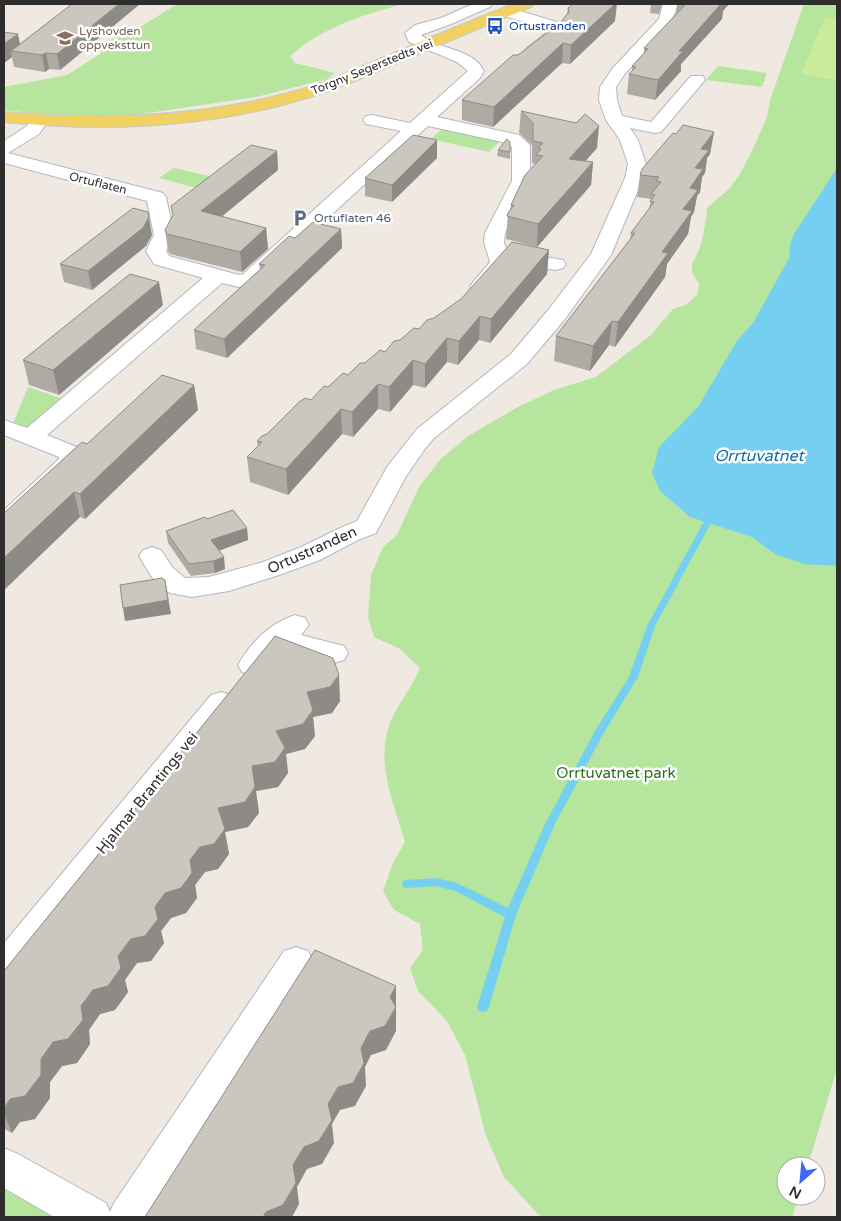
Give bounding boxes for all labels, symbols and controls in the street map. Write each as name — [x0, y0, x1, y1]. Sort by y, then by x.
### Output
bus stop icon: Ortustranden — [485, 16, 505, 36]
place label: Ortustranden — [509, 19, 586, 33]
place label: Lyshovden oppveksttun — [79, 24, 150, 52]
school or university icon: Lyshovden oppveksttun — [55, 28, 75, 48]
street label: Torgny Segerstedts vei — [309, 36, 435, 98]
street label: Ortuflaten — [68, 169, 128, 197]
parking icon: Ortuflaten 46 — [290, 208, 310, 228]
place label: Ortuflaten 46 — [314, 211, 391, 225]
water label: Orrtuvatnet — [714, 446, 805, 466]
street label: Ortustranden — [265, 522, 359, 578]
street label: Hjalmar Brantings vei — [92, 728, 202, 858]
park label: Orrtuvatnet park — [556, 764, 676, 782]
north arrow — [776, 1156, 826, 1206]
text: N — [786, 1182, 804, 1202]

